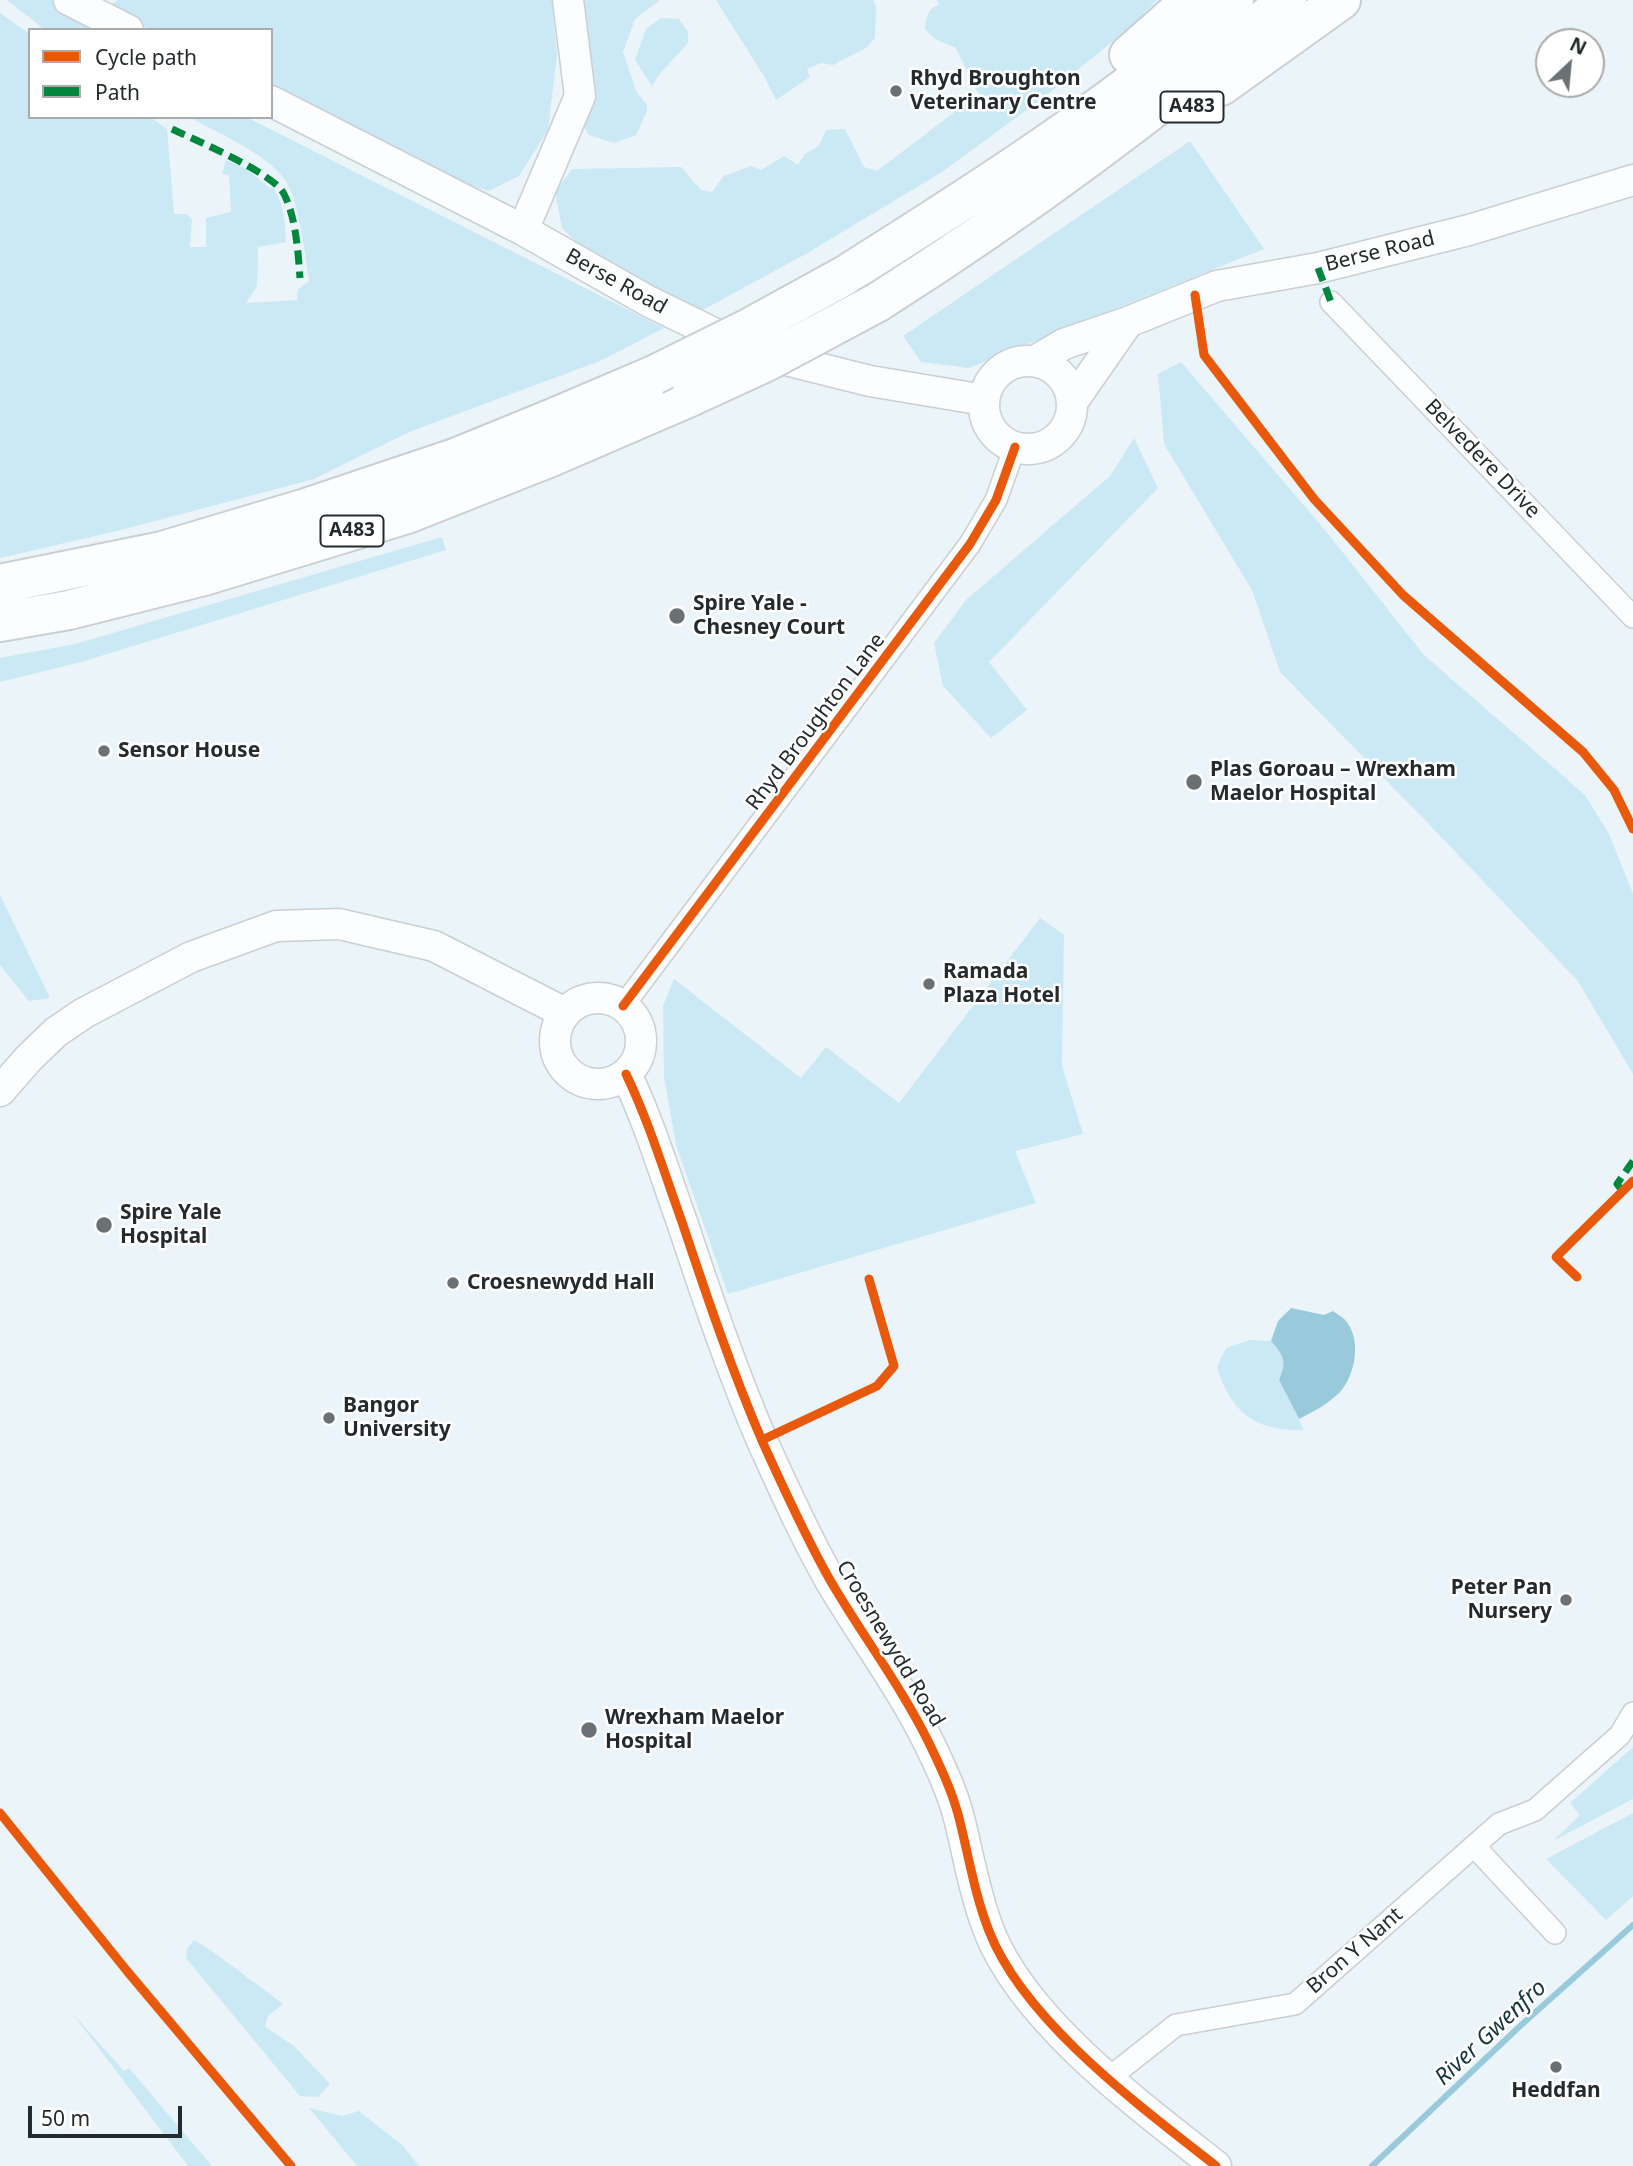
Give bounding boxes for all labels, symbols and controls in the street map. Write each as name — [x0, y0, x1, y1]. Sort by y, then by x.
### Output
legend — [28, 28, 273, 119]
north arrow — [1535, 28, 1605, 98]
text: N — [1566, 31, 1591, 61]
text: Cycle path — [95, 43, 197, 71]
place label: Rhyd Broughton Veterinary Centre — [910, 66, 1096, 116]
text: Path — [95, 78, 140, 106]
marker: Rhyd Broughton Veterinary Centre — [888, 83, 904, 99]
road number: A483 — [1160, 92, 1224, 122]
street label: Berse Road — [1323, 226, 1437, 278]
street label: Berse Road — [561, 244, 671, 320]
street label: Belvedere Drive — [1419, 394, 1545, 524]
road number: A483 — [320, 516, 384, 546]
place label: Spire Yale - Chesney Court — [693, 591, 845, 641]
marker: Spire Yale - Chesney Court — [667, 606, 687, 626]
street label: Rhyd Broughton Lane — [741, 629, 891, 815]
place label: Sensor House — [118, 738, 260, 764]
marker: Sensor House — [96, 743, 112, 759]
place label: Plas Goroau – Wrexham Maelor Hospital — [1210, 757, 1456, 807]
marker: Plas Goroau – Wrexham Maelor Hospital — [1184, 772, 1204, 792]
place label: Ramada Plaza Hotel — [943, 959, 1060, 1009]
marker: Ramada Plaza Hotel — [921, 976, 937, 992]
place label: Spire Yale Hospital — [120, 1200, 222, 1250]
marker: Spire Yale Hospital — [94, 1215, 114, 1235]
place label: Croesnewydd Hall — [467, 1270, 655, 1296]
marker: Croesnewydd Hall — [445, 1275, 461, 1291]
place label: Bangor University — [343, 1393, 451, 1443]
marker: Bangor University — [321, 1410, 337, 1426]
street label: Croesnewydd Road — [830, 1556, 950, 1732]
place label: Peter Pan Nursery — [1451, 1575, 1552, 1625]
marker: Peter Pan Nursery — [1558, 1592, 1574, 1608]
place label: Wrexham Maelor Hospital — [605, 1705, 784, 1755]
marker: Wrexham Maelor Hospital — [579, 1720, 599, 1740]
street label: Bron Y Nant — [1302, 1903, 1408, 1999]
water label: River Gwenfro — [1430, 1974, 1552, 2092]
marker: Heddfan — [1548, 2059, 1564, 2075]
place label: Heddfan — [1511, 2078, 1601, 2104]
scale bar — [32, 2092, 186, 2136]
text: 50 m — [41, 2104, 90, 2132]

